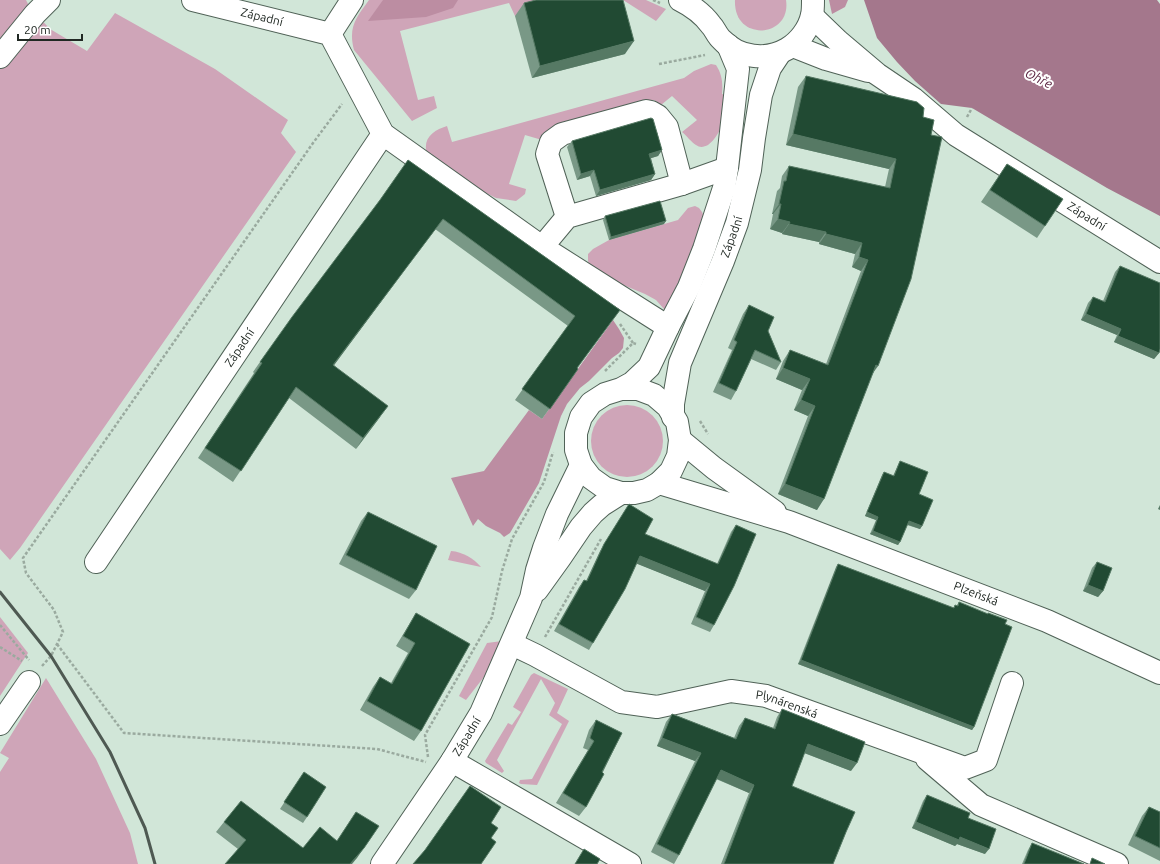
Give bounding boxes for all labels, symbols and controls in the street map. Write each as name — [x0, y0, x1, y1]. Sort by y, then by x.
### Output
street label: Západní — [240, 5, 286, 28]
scale bar — [18, 16, 82, 42]
text: 20 m — [24, 23, 51, 36]
water label: Ohře — [1023, 65, 1055, 91]
street label: Západní — [1065, 199, 1109, 233]
street label: Západní — [718, 214, 745, 259]
street label: Západní — [222, 325, 257, 369]
street label: Plzeňská — [952, 579, 1000, 608]
street label: Plynárenská — [755, 688, 820, 720]
street label: Západní — [450, 714, 484, 758]

